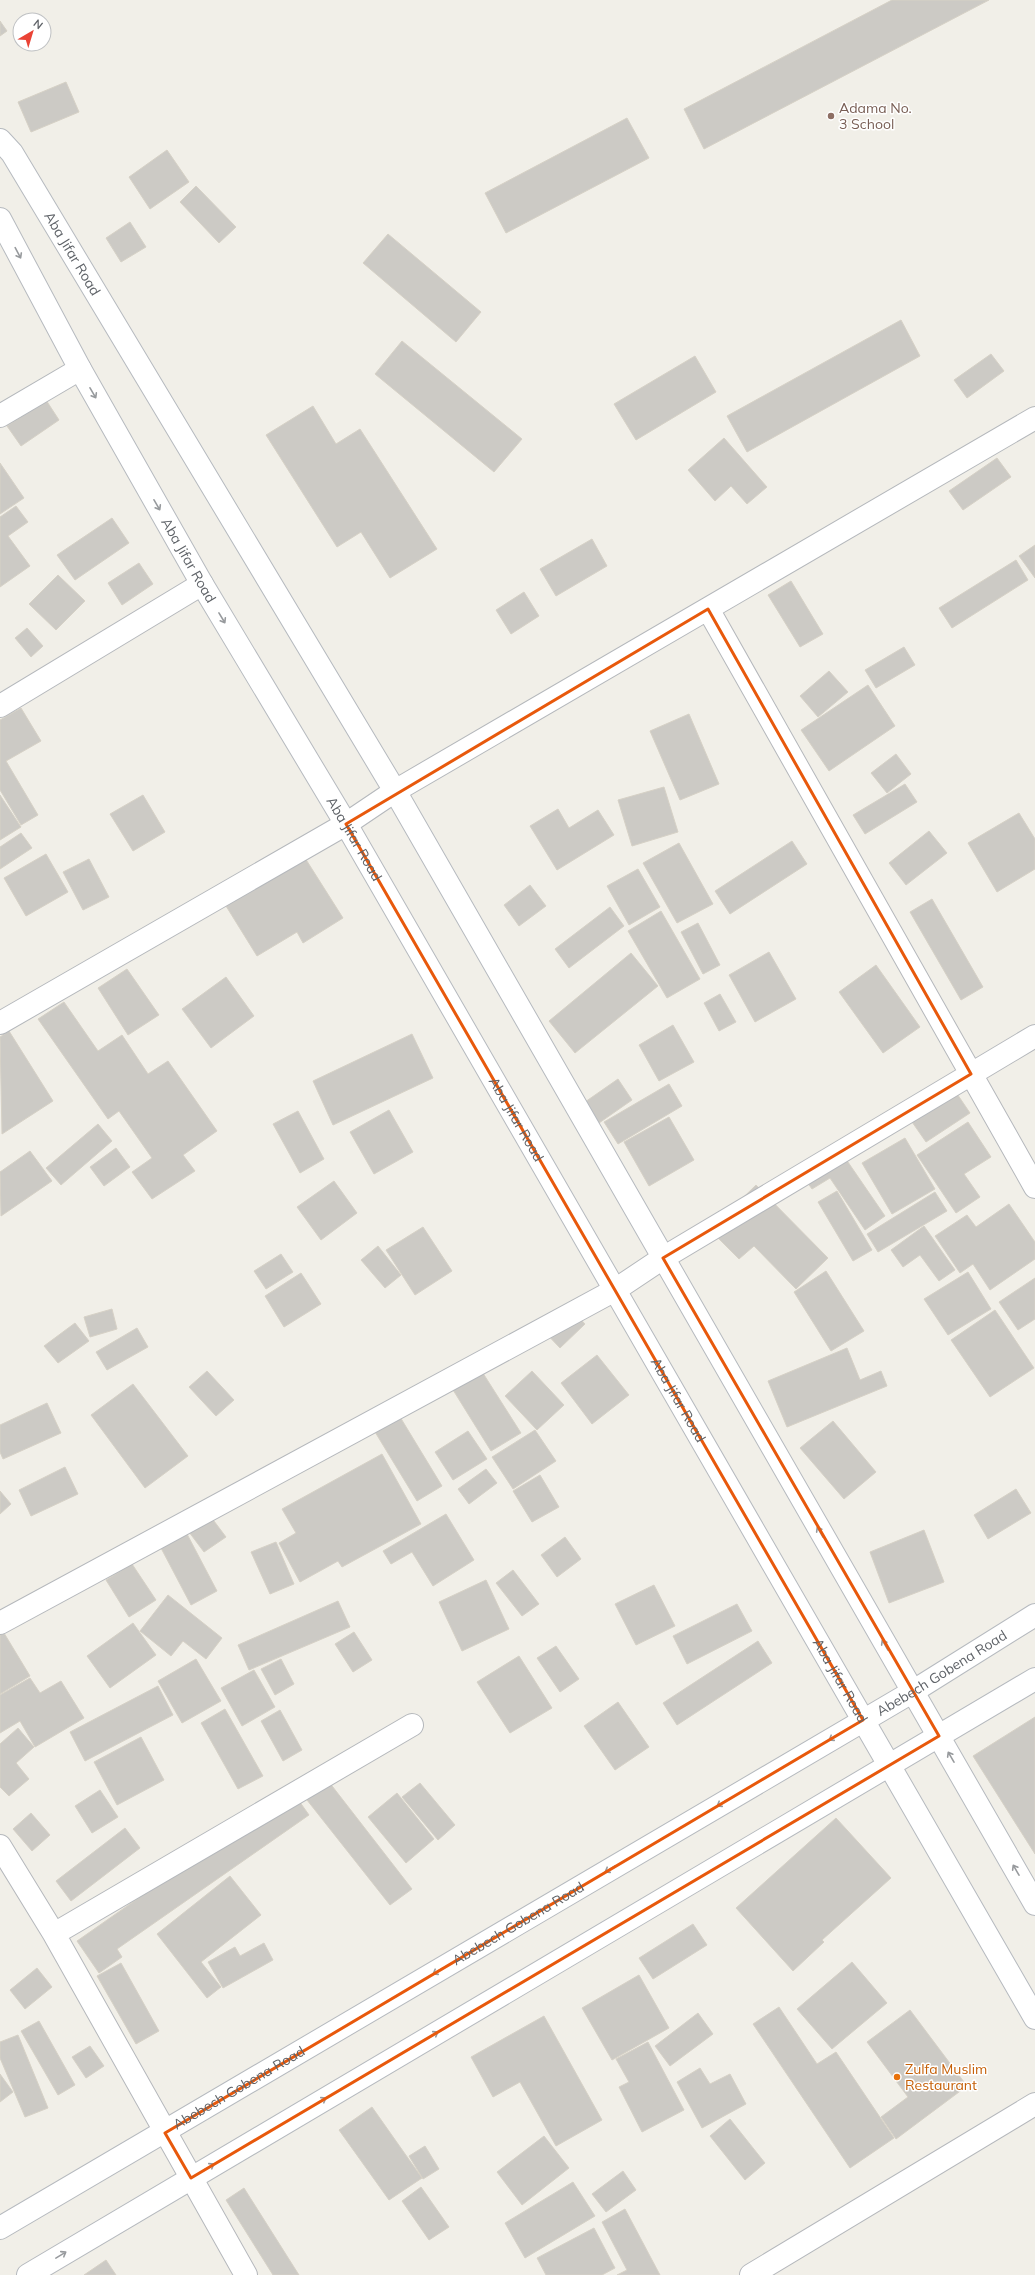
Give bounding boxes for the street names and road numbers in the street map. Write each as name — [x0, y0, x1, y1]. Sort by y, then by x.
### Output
street label: Aba Jifar Road — [40, 208, 105, 299]
street label: Aba Jifar Road — [157, 515, 220, 606]
street label: Aba Jifar Road — [323, 793, 386, 884]
street label: Aba Jifar Road — [485, 1074, 548, 1165]
street label: Aba Jifar Road — [647, 1354, 710, 1445]
street label: Abebech Gobena Road — [873, 1626, 1010, 1720]
street label: Aba Jifar Road — [809, 1635, 872, 1726]
street label: Abebech Gobena Road — [449, 1878, 587, 1969]
street label: Abebech Gobena Road — [170, 2042, 308, 2133]

